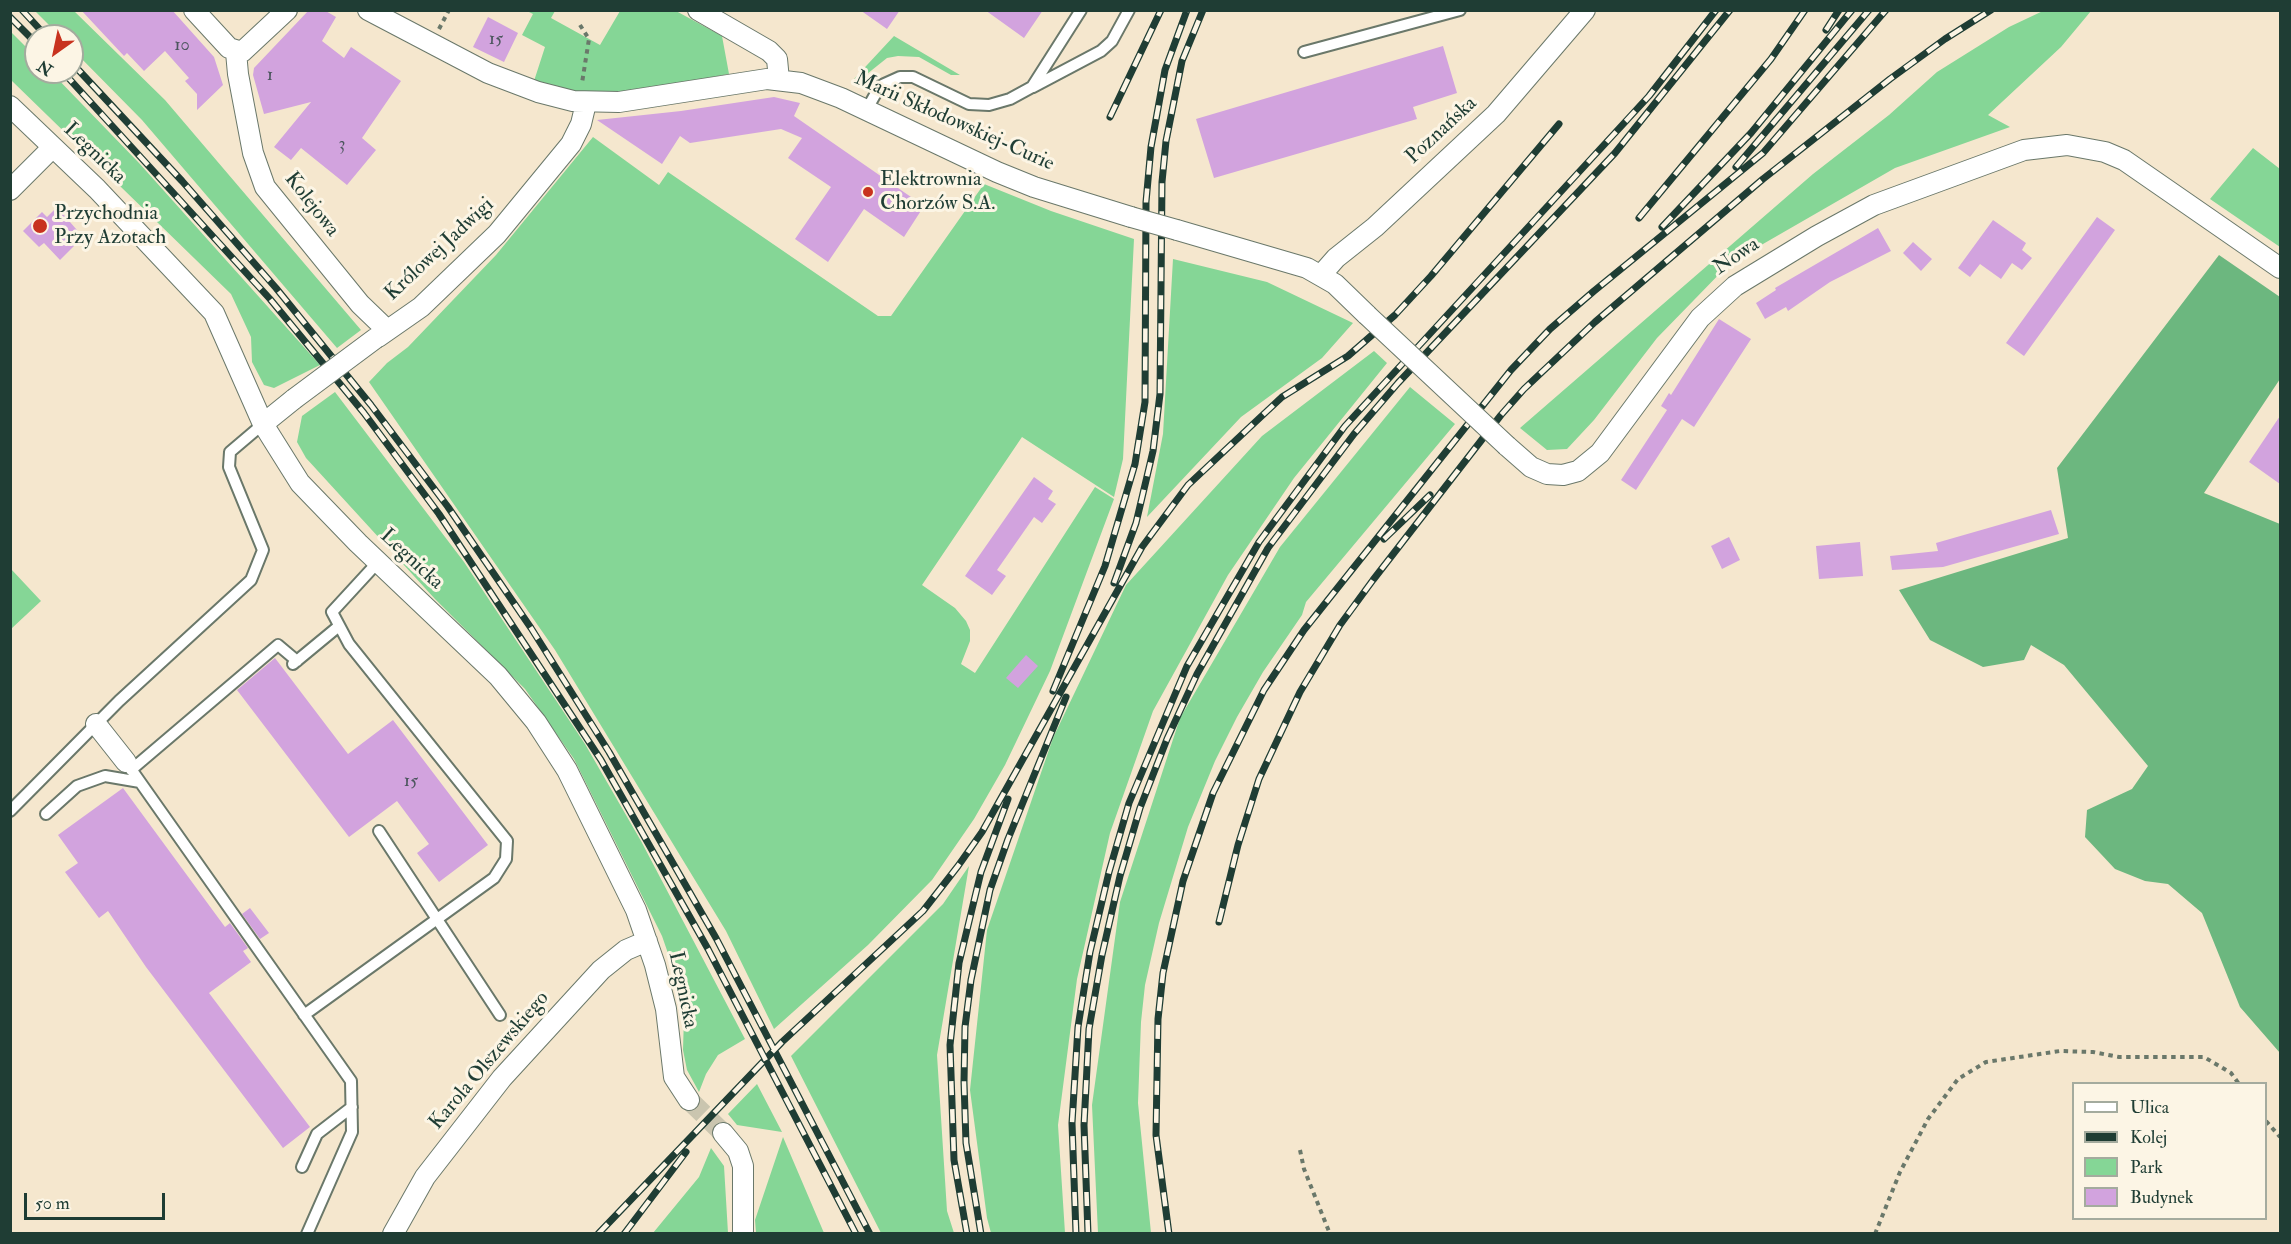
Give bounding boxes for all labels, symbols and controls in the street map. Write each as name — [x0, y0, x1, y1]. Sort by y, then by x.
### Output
north arrow — [24, 24, 84, 84]
house number: 15 — [489, 29, 503, 51]
house number: 10 — [174, 35, 190, 57]
text: N — [34, 55, 57, 80]
house number: 1 — [267, 65, 273, 87]
street label: Marii Skłodowskiej-Curie — [850, 67, 1058, 177]
street label: Poznańska — [1401, 92, 1483, 170]
street label: Legnicka — [57, 118, 131, 190]
house number: 3 — [339, 134, 345, 156]
place label: Elektrownia Chorzów S.A. — [880, 167, 995, 217]
street label: Kolejowa — [278, 168, 344, 242]
marker: Elektrownia Chorzów S.A. — [861, 185, 875, 199]
street label: Królowej Jadwigi — [380, 193, 500, 307]
place label: Przychodnia Przy Azotach — [54, 201, 166, 251]
marker: Przychodnia Przy Azotach — [31, 217, 49, 235]
street label: Nowa — [1709, 233, 1765, 281]
street label: Legnicka — [374, 524, 448, 596]
house number: 15 — [404, 771, 418, 793]
street label: Legnicka — [662, 949, 702, 1031]
street label: Karola Olszewskiego — [425, 987, 555, 1135]
legend — [2072, 1082, 2267, 1220]
text: Ulica — [2130, 1096, 2169, 1119]
text: Kolej — [2130, 1126, 2167, 1149]
text: Park — [2130, 1156, 2163, 1179]
scale bar — [27, 1181, 168, 1219]
text: Budynek — [2130, 1186, 2193, 1209]
text: 50 m — [35, 1192, 70, 1215]

